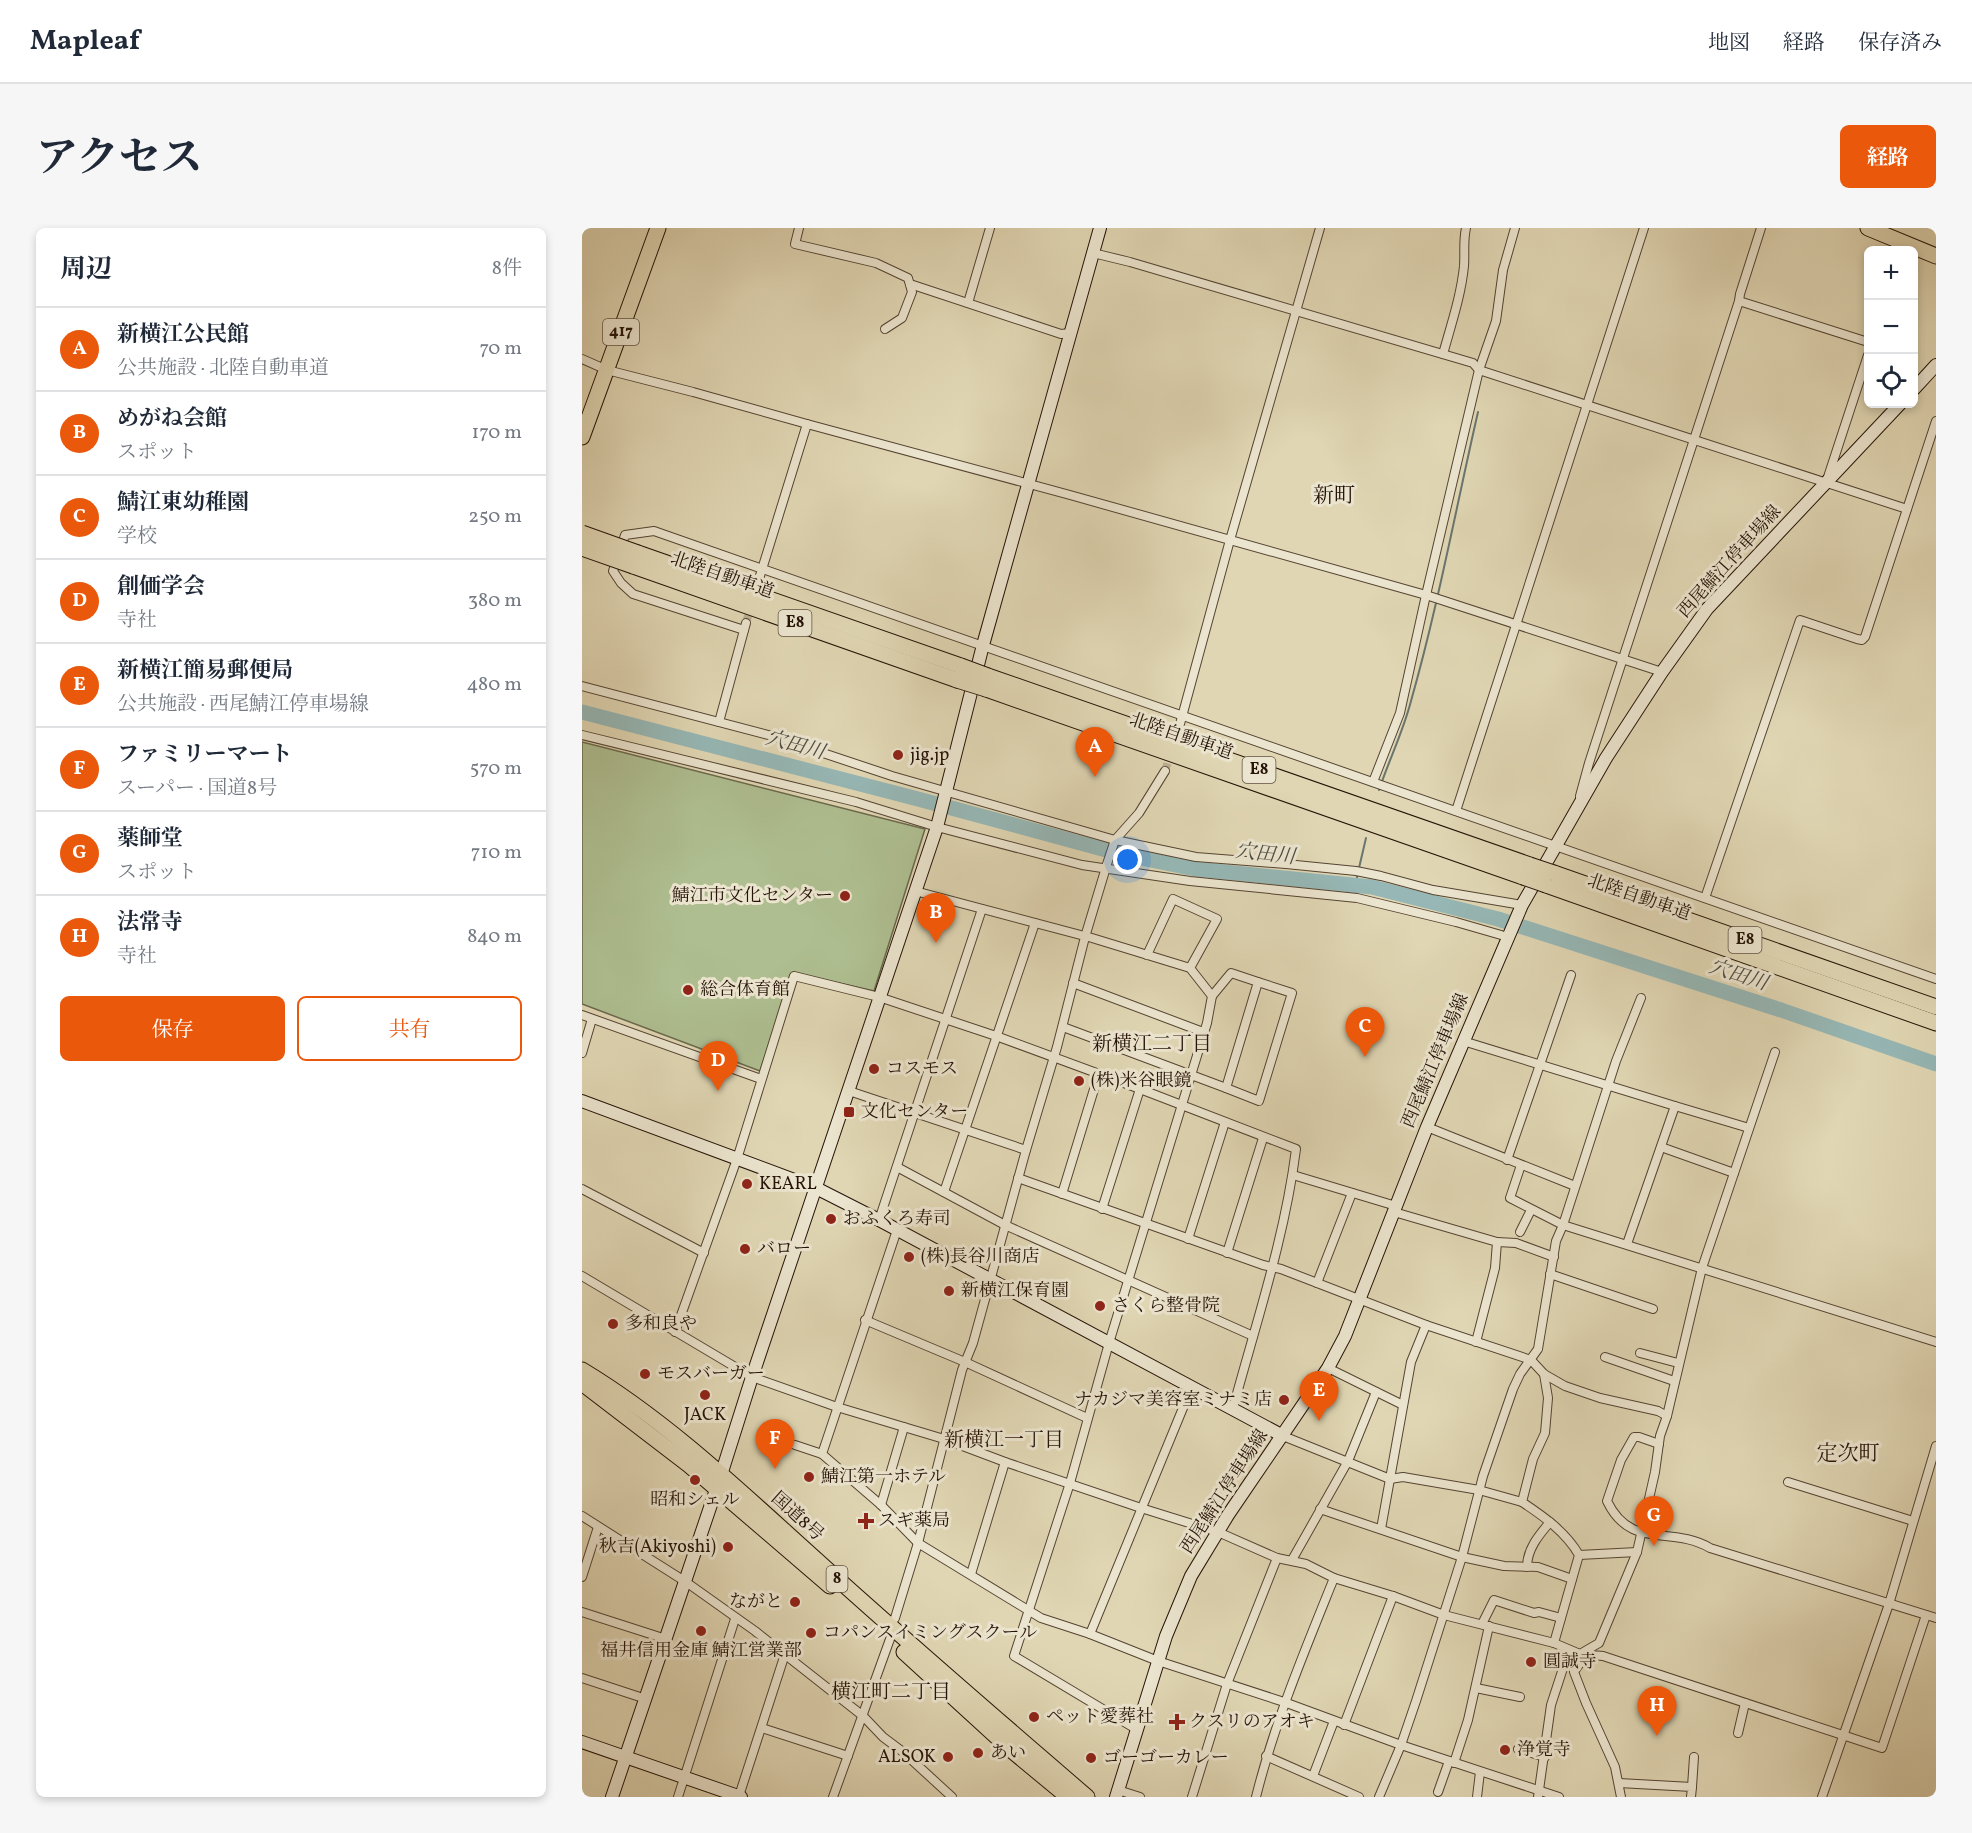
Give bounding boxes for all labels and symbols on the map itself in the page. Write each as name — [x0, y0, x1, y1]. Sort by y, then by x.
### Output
road number: 417 — [603, 319, 639, 345]
district label: 新町 — [1313, 482, 1355, 511]
street label: 西尾鯖江停車場線 — [1673, 500, 1787, 624]
street label: 北陸自動車道 — [667, 547, 777, 605]
road number: E8 — [778, 610, 812, 636]
street label: 北陸自動車道 — [1126, 708, 1236, 766]
water label: 穴田川 — [762, 725, 830, 768]
pin: A — [1076, 728, 1114, 777]
place label: jig.jp — [910, 743, 949, 768]
marker: jig.jp — [891, 748, 905, 762]
road number: E8 — [1242, 757, 1276, 783]
water label: 穴田川 — [1234, 838, 1298, 872]
your location — [1113, 845, 1142, 874]
street label: 北陸自動車道 — [1584, 869, 1694, 927]
place label: 鯖江市文化センター — [672, 884, 833, 909]
marker: 鯖江市文化センター — [838, 889, 852, 903]
pin: B — [916, 894, 956, 943]
road number: E8 — [1728, 927, 1762, 953]
water label: 穴田川 — [1705, 953, 1773, 999]
place label: 総合体育館 — [700, 978, 790, 1003]
marker: 総合体育館 — [681, 983, 695, 997]
street label: 西尾鯖江停車場線 — [1396, 990, 1476, 1132]
pin: C — [1346, 1008, 1384, 1057]
district label: 新横江二丁目 — [1092, 1031, 1212, 1059]
pin: D — [698, 1042, 738, 1091]
place label: コスモス — [886, 1057, 958, 1082]
marker: コスモス — [867, 1062, 881, 1076]
place label: (株)米谷眼鏡 — [1091, 1069, 1191, 1094]
marker: (株)米谷眼鏡 — [1072, 1074, 1086, 1088]
place label: 文化センター — [861, 1100, 968, 1125]
marker: 文化センター — [842, 1105, 856, 1119]
place label: KEARL — [759, 1172, 817, 1197]
marker: KEARL — [740, 1177, 754, 1191]
place label: おふくろ寿司 — [843, 1207, 951, 1232]
marker: おふくろ寿司 — [824, 1212, 838, 1226]
place label: バロー — [757, 1237, 811, 1262]
marker: バロー — [738, 1242, 752, 1256]
place label: (株)長谷川商店 — [921, 1245, 1039, 1270]
marker: (株)長谷川商店 — [902, 1250, 916, 1264]
place label: 新横江保育園 — [961, 1279, 1069, 1304]
marker: 新横江保育園 — [942, 1284, 956, 1298]
place label: さくら整骨院 — [1112, 1294, 1220, 1319]
marker: さくら整骨院 — [1093, 1299, 1107, 1313]
place label: 多和良や — [625, 1312, 697, 1337]
marker: 多和良や — [606, 1317, 620, 1331]
place label: モスバーガー — [657, 1362, 765, 1387]
marker: モスバーガー — [638, 1367, 652, 1381]
pin: E — [1300, 1372, 1338, 1421]
marker: JACK — [698, 1388, 712, 1402]
place label: ナカジマ美容室ミナミ店 — [1074, 1388, 1272, 1413]
marker: ナカジマ美容室ミナミ店 — [1277, 1393, 1291, 1407]
place label: JACK — [684, 1403, 726, 1428]
pin: F — [756, 1420, 794, 1469]
street label: 西尾鯖江停車場線 — [1175, 1425, 1275, 1559]
district label: 新横江一丁目 — [944, 1427, 1064, 1455]
district label: 定次町 — [1817, 1440, 1880, 1469]
place label: 鯖江第一ホテル — [821, 1465, 946, 1490]
marker: 鯖江第一ホテル — [802, 1470, 816, 1484]
marker: 昭和シェル — [688, 1473, 702, 1487]
street label: 国道8号 — [765, 1487, 829, 1547]
place label: 昭和シェル — [650, 1488, 740, 1513]
pin: G — [1634, 1496, 1674, 1546]
place label: スギ薬局 — [878, 1509, 950, 1534]
marker: スギ薬局 — [859, 1514, 873, 1528]
place label: 秋吉(Akiyoshi) — [599, 1535, 716, 1560]
marker: 秋吉(Akiyoshi) — [721, 1540, 735, 1554]
road number: 8 — [826, 1566, 848, 1592]
place label: ながと — [729, 1590, 783, 1615]
marker: ながと — [788, 1595, 802, 1609]
place label: コパンスイミングスクール — [823, 1621, 1037, 1646]
marker: 福井信用金庫 鯖江営業部 — [694, 1624, 708, 1638]
marker: コパンスイミングスクール — [804, 1626, 818, 1640]
place label: 福井信用金庫 鯖江営業部 — [600, 1639, 802, 1664]
place label: 圓誠寺 — [1543, 1650, 1597, 1675]
marker: 圓誠寺 — [1524, 1655, 1538, 1669]
district label: 横江町二丁目 — [831, 1679, 951, 1707]
pin: H — [1638, 1686, 1676, 1736]
place label: ペット愛葬社 — [1046, 1705, 1154, 1730]
marker: ペット愛葬社 — [1027, 1710, 1041, 1724]
place label: クスリのアオキ — [1189, 1710, 1315, 1735]
marker: クスリのアオキ — [1170, 1715, 1184, 1729]
place label: 浄覚寺 — [1517, 1738, 1571, 1763]
place label: あい — [990, 1741, 1026, 1766]
marker: 浄覚寺 — [1498, 1743, 1512, 1757]
place label: ALSOK — [878, 1745, 936, 1770]
marker: あい — [971, 1746, 985, 1760]
place label: ゴーゴーカレー — [1103, 1746, 1229, 1771]
marker: ALSOK — [941, 1750, 955, 1764]
marker: ゴーゴーカレー — [1084, 1751, 1098, 1765]

